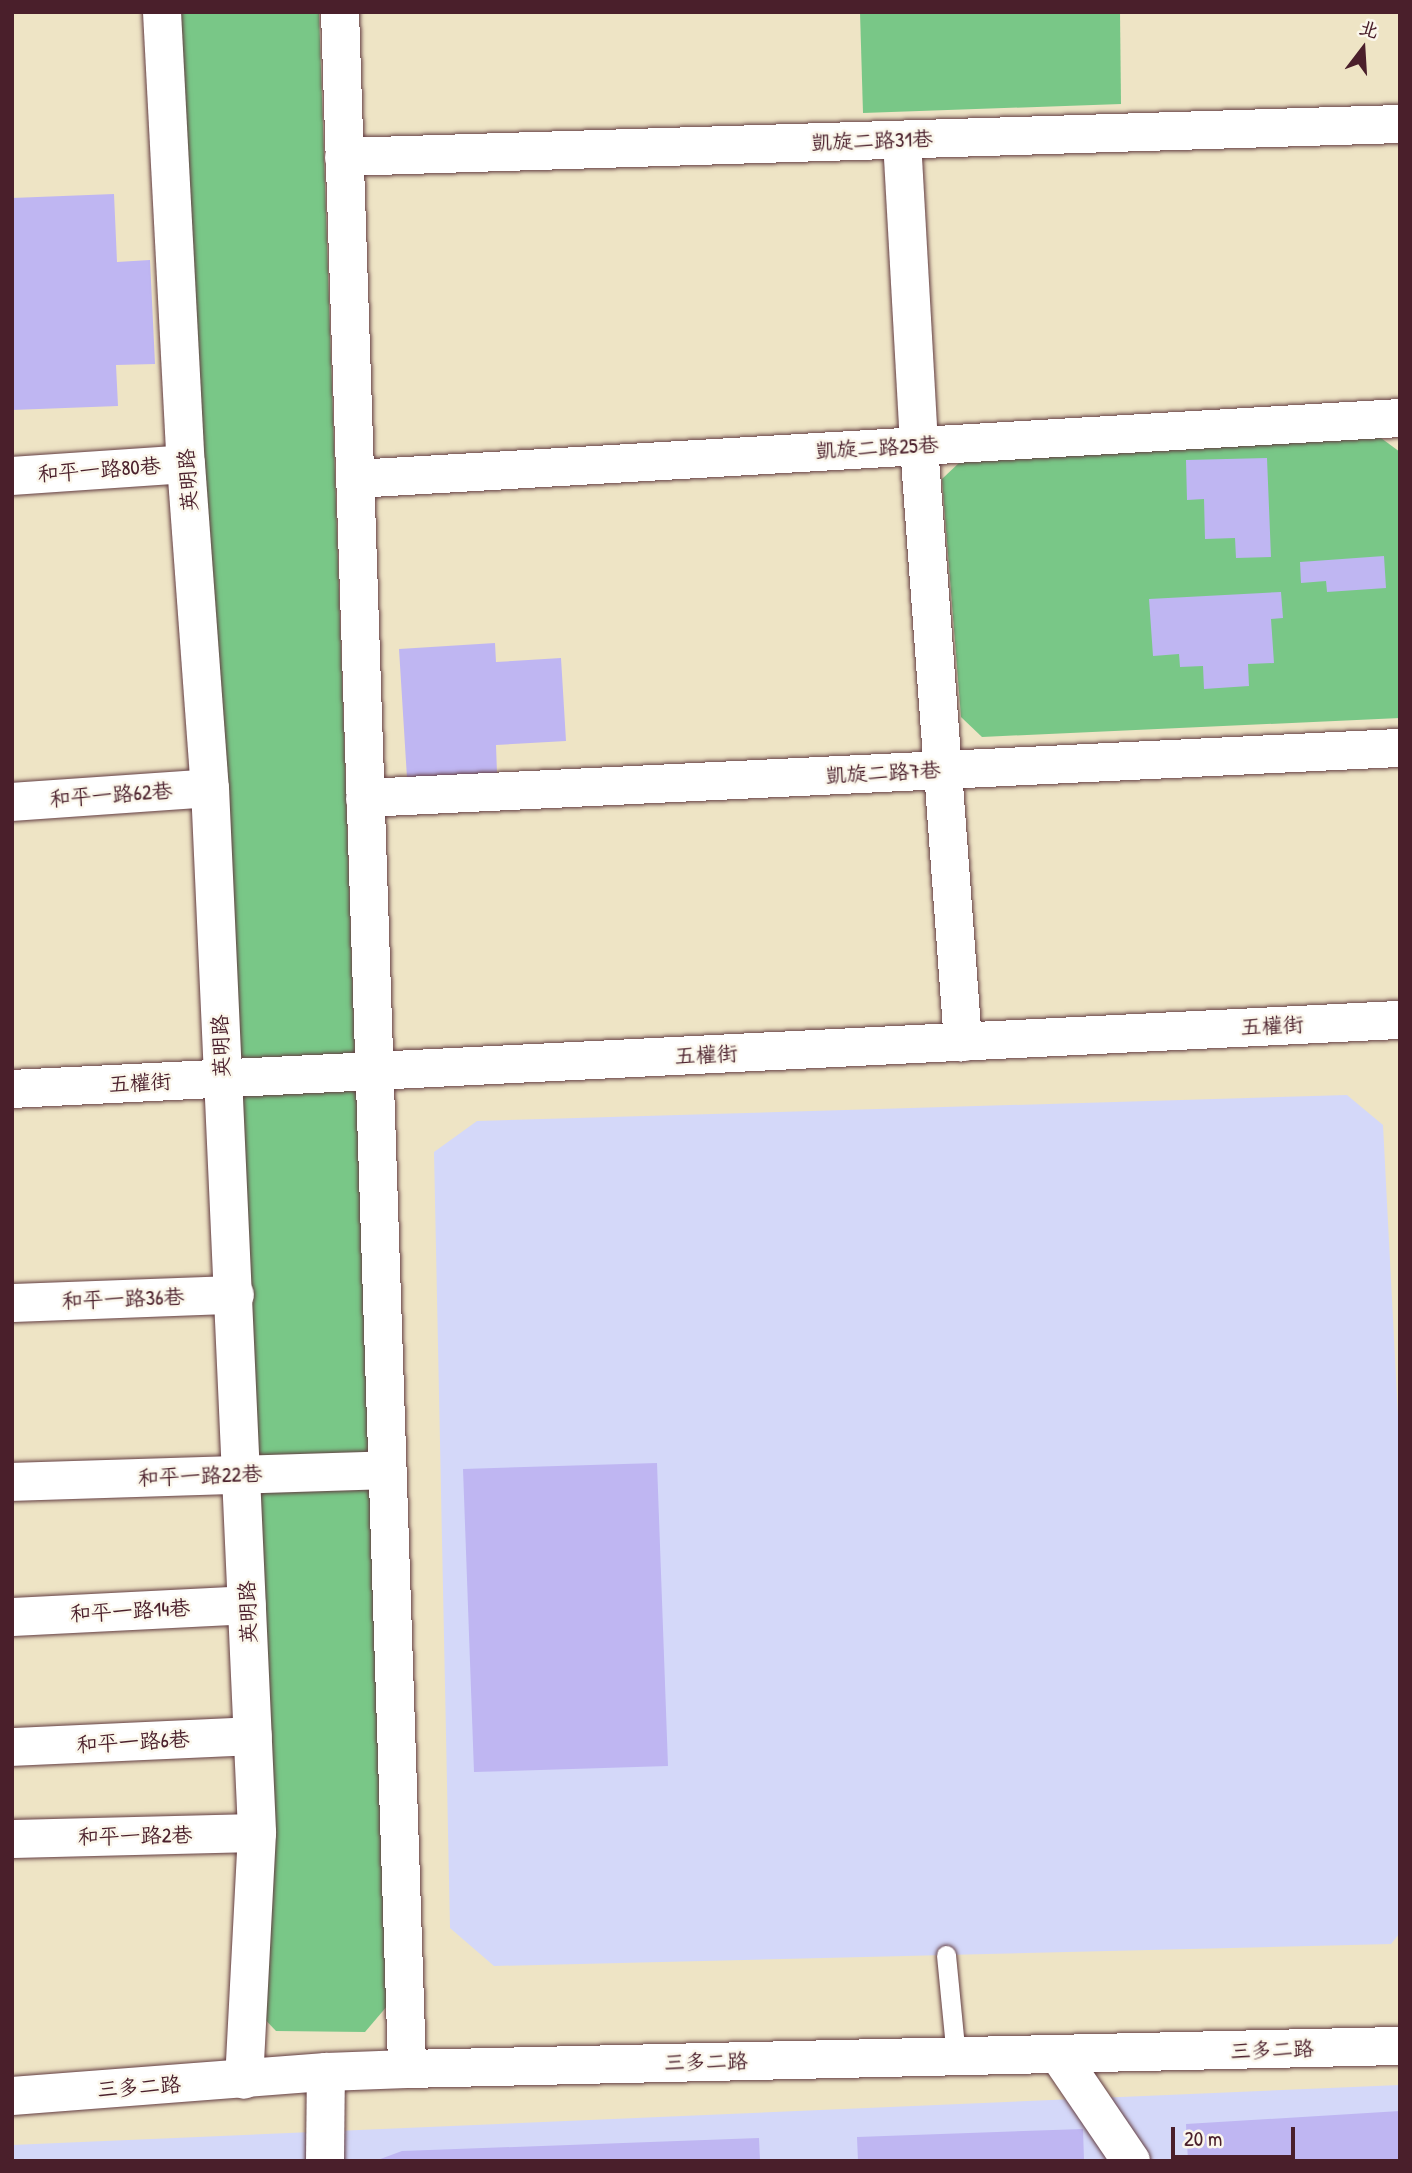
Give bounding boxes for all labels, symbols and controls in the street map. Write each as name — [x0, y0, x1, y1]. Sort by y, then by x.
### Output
north arrow — [1328, 14, 1398, 84]
text: 北 — [1356, 14, 1382, 44]
street label: 凱旋二路31巷 — [811, 126, 933, 156]
street label: 凱旋二路25巷 — [815, 432, 939, 464]
street label: 英明路 — [173, 448, 203, 512]
street label: 和平一路80巷 — [37, 453, 161, 487]
street label: 凱旋二路7巷 — [825, 757, 941, 789]
street label: 和平一路62巷 — [49, 778, 173, 812]
street label: 五權街 — [1240, 1012, 1304, 1040]
street label: 英明路 — [207, 1014, 235, 1078]
street label: 五權街 — [674, 1041, 738, 1069]
street label: 五權街 — [108, 1069, 172, 1097]
street label: 和平一路36巷 — [61, 1284, 185, 1314]
street label: 和平一路22巷 — [137, 1461, 263, 1491]
street label: 英明路 — [234, 1580, 262, 1644]
street label: 和平一路14巷 — [69, 1595, 191, 1627]
street label: 和平一路6巷 — [76, 1726, 190, 1758]
street label: 和平一路2巷 — [77, 1822, 193, 1850]
street label: 三多二路 — [1230, 2036, 1314, 2064]
street label: 三多二路 — [664, 2049, 748, 2075]
street label: 三多二路 — [96, 2072, 182, 2102]
scale bar — [1174, 2114, 1298, 2158]
text: 20 m — [1184, 2124, 1222, 2153]

